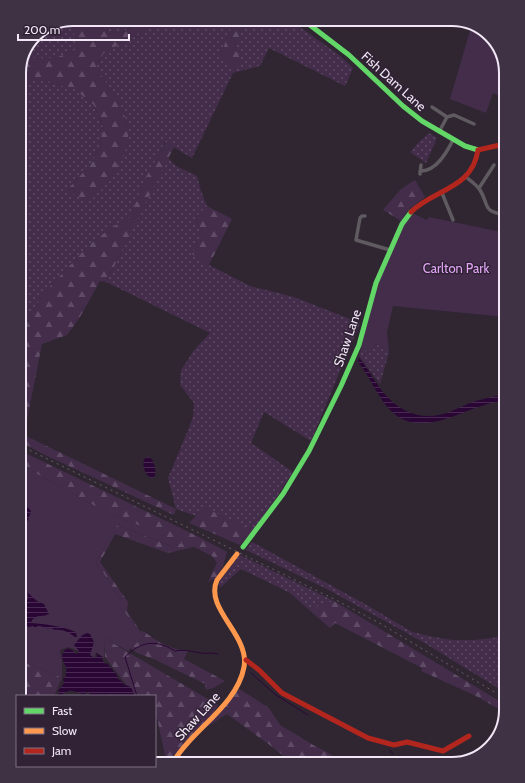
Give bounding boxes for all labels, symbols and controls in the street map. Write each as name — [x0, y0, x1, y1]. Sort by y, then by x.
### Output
scale bar — [18, 16, 129, 42]
text: 200 m — [24, 22, 60, 37]
street label: Fish Dam Lane — [358, 48, 430, 114]
park label: Carlton Park — [423, 260, 489, 276]
street label: Shaw Lane — [330, 307, 364, 369]
street label: Shaw Lane — [171, 688, 223, 744]
legend — [16, 695, 156, 767]
text: Fast — [52, 703, 72, 718]
text: Slow — [52, 723, 77, 738]
text: Jam — [51, 743, 71, 758]

